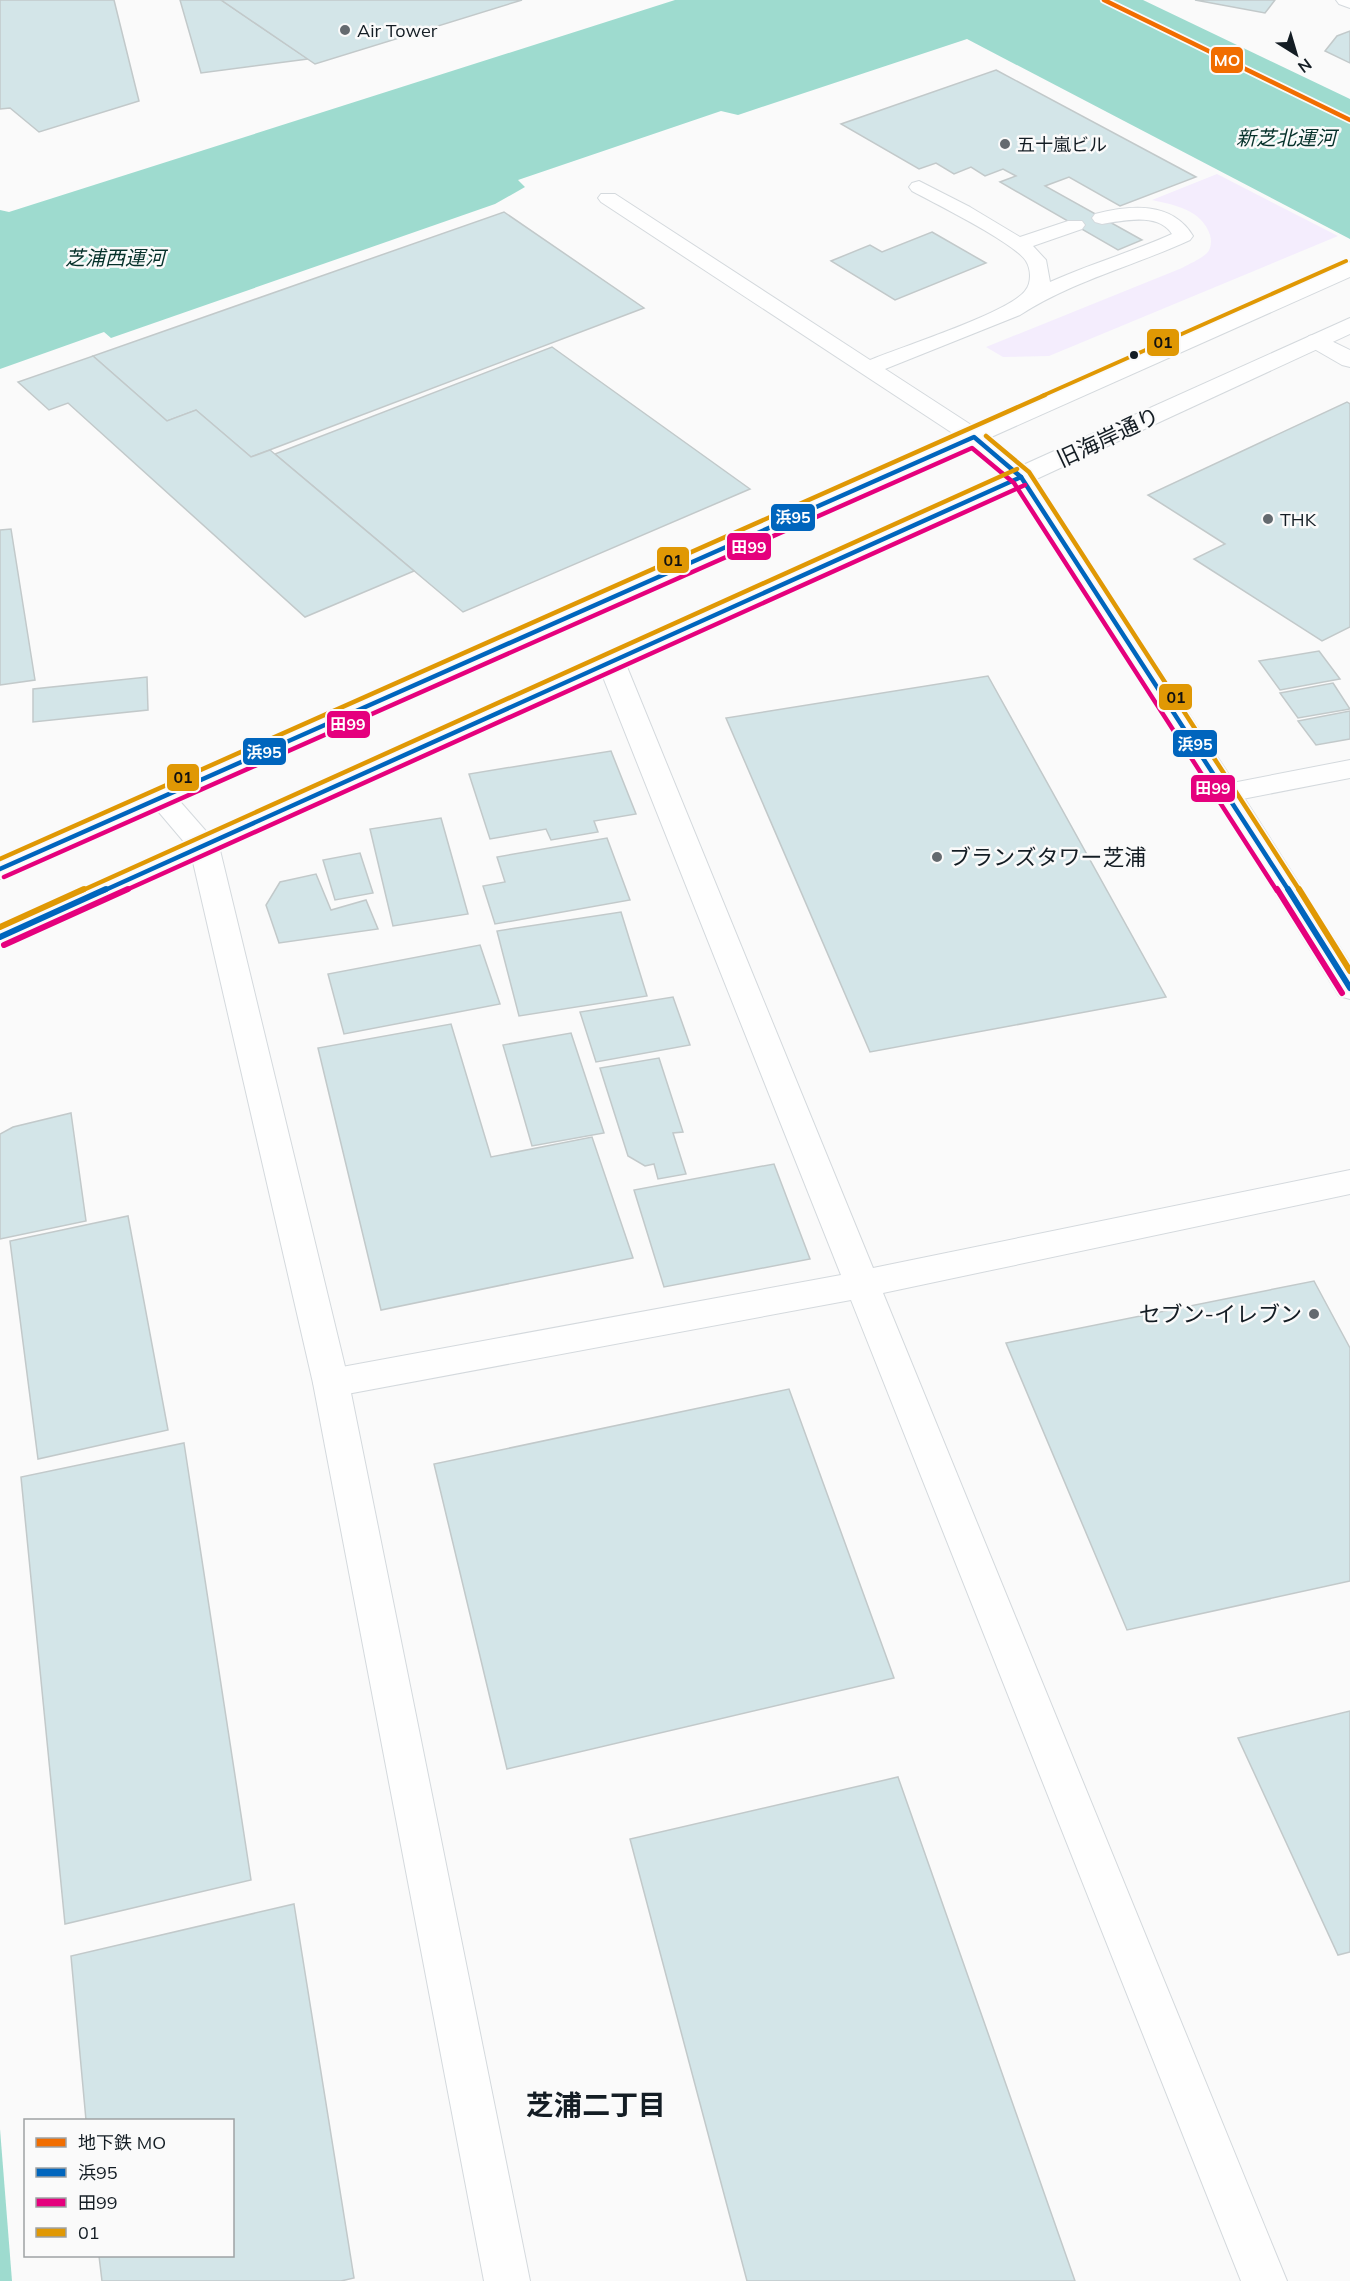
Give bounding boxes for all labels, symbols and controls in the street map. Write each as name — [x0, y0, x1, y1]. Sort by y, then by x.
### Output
place label: Air Tower — [357, 19, 438, 42]
marker: Air Tower — [338, 23, 352, 37]
north arrow — [1266, 24, 1326, 84]
line badge: MO — [1210, 46, 1244, 74]
text: MO — [1214, 50, 1240, 70]
text: N — [1294, 54, 1316, 78]
water label: 新芝北運河 — [1236, 125, 1340, 150]
place label: 五十嵐ビル — [1017, 133, 1107, 156]
marker: 五十嵐ビル — [998, 137, 1012, 151]
water label: 芝浦西運河 — [65, 245, 169, 270]
line badge: 01 — [1146, 328, 1180, 357]
text: 01 — [1153, 332, 1173, 352]
unlabelled marker — [1128, 349, 1140, 361]
street label: 旧海岸通り — [1052, 401, 1164, 473]
line badge: 浜95 — [770, 503, 816, 532]
text: 浜95 — [775, 507, 811, 527]
place label: THK — [1280, 508, 1317, 531]
marker: THK — [1261, 512, 1275, 526]
line badge: 田99 — [726, 532, 772, 561]
text: 田99 — [731, 537, 767, 557]
line badge: 01 — [656, 546, 690, 574]
text: 01 — [663, 550, 683, 570]
line badge: 01 — [1158, 683, 1193, 711]
text: 01 — [1166, 687, 1186, 707]
line badge: 田99 — [326, 710, 371, 739]
text: 田99 — [330, 714, 366, 734]
line badge: 浜95 — [1172, 729, 1218, 758]
text: 浜95 — [1177, 734, 1213, 754]
line badge: 浜95 — [242, 737, 287, 766]
text: 浜95 — [246, 742, 282, 762]
line badge: 01 — [166, 763, 200, 792]
text: 01 — [173, 767, 193, 787]
line badge: 田99 — [1190, 774, 1236, 803]
text: 田99 — [1195, 778, 1231, 798]
place label: ブランズタワー芝浦 — [949, 843, 1147, 871]
marker: ブランズタワー芝浦 — [930, 850, 944, 864]
place label: セブン-イレブン — [1139, 1300, 1302, 1328]
marker: セブン-イレブン — [1307, 1307, 1321, 1321]
district label: 芝浦二丁目 — [526, 2087, 666, 2122]
legend — [24, 2119, 234, 2257]
text: 地下鉄 MO — [78, 2131, 166, 2154]
text: 浜95 — [78, 2161, 118, 2184]
text: 田99 — [78, 2191, 118, 2214]
text: 01 — [78, 2221, 100, 2244]

